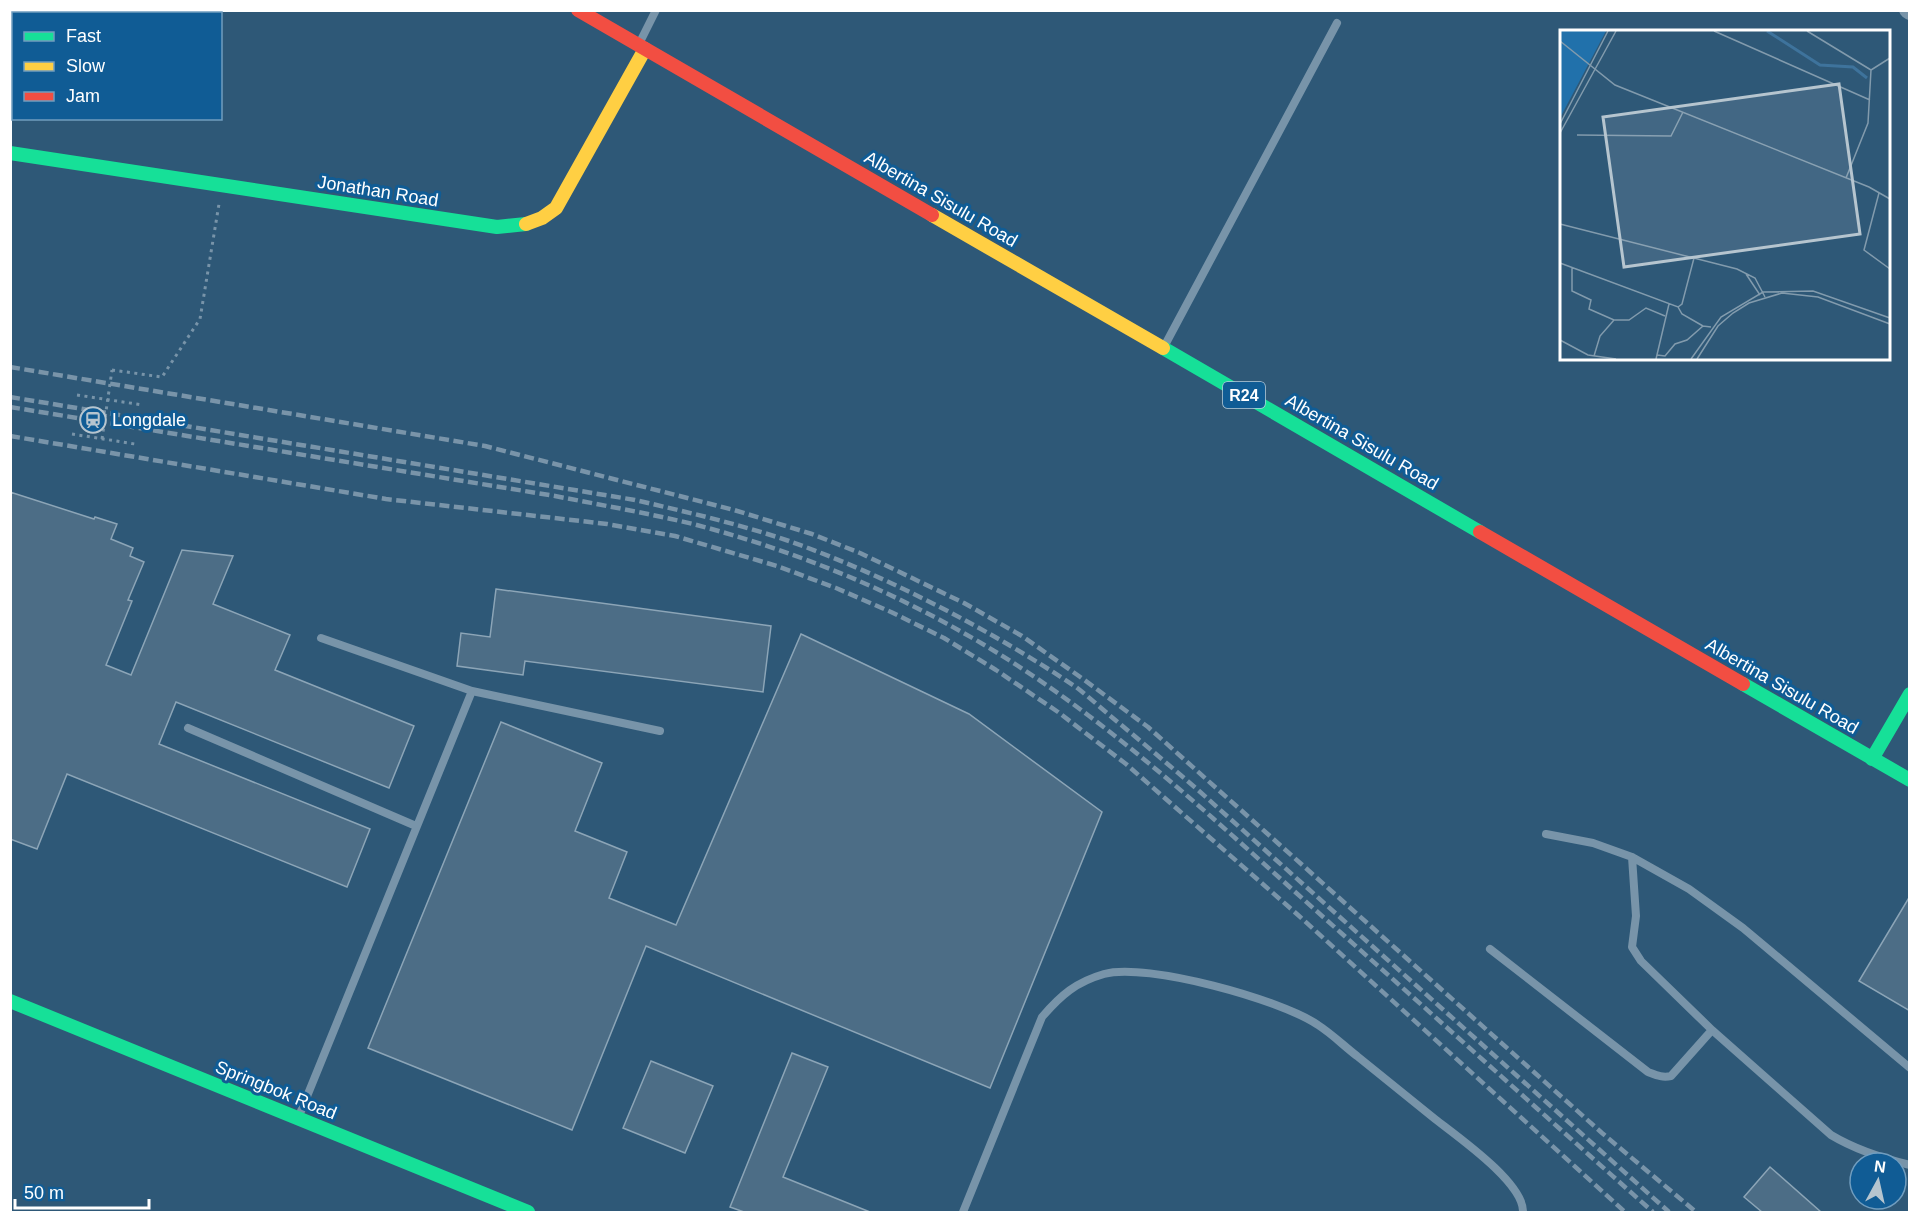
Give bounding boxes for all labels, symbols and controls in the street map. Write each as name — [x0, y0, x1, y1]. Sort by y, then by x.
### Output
legend — [12, 12, 222, 120]
text: Fast — [66, 26, 101, 46]
inset map — [1560, 30, 1890, 360]
text: Slow — [66, 56, 106, 76]
text: Jam — [66, 86, 100, 106]
street label: Albertina Sisulu Road — [861, 147, 1021, 251]
street label: Jonathan Road — [316, 172, 440, 210]
road number: R24 — [1223, 382, 1265, 408]
street label: Albertina Sisulu Road — [1282, 390, 1442, 494]
station icon: Longdale — [78, 405, 108, 435]
place label: Longdale — [112, 410, 186, 430]
street label: Albertina Sisulu Road — [1702, 634, 1862, 738]
street label: Springbok Road — [212, 1057, 340, 1123]
north arrow — [1848, 1151, 1908, 1211]
text: N — [1873, 1157, 1887, 1176]
scale bar — [15, 1172, 148, 1210]
text: 50 m — [24, 1183, 64, 1203]

